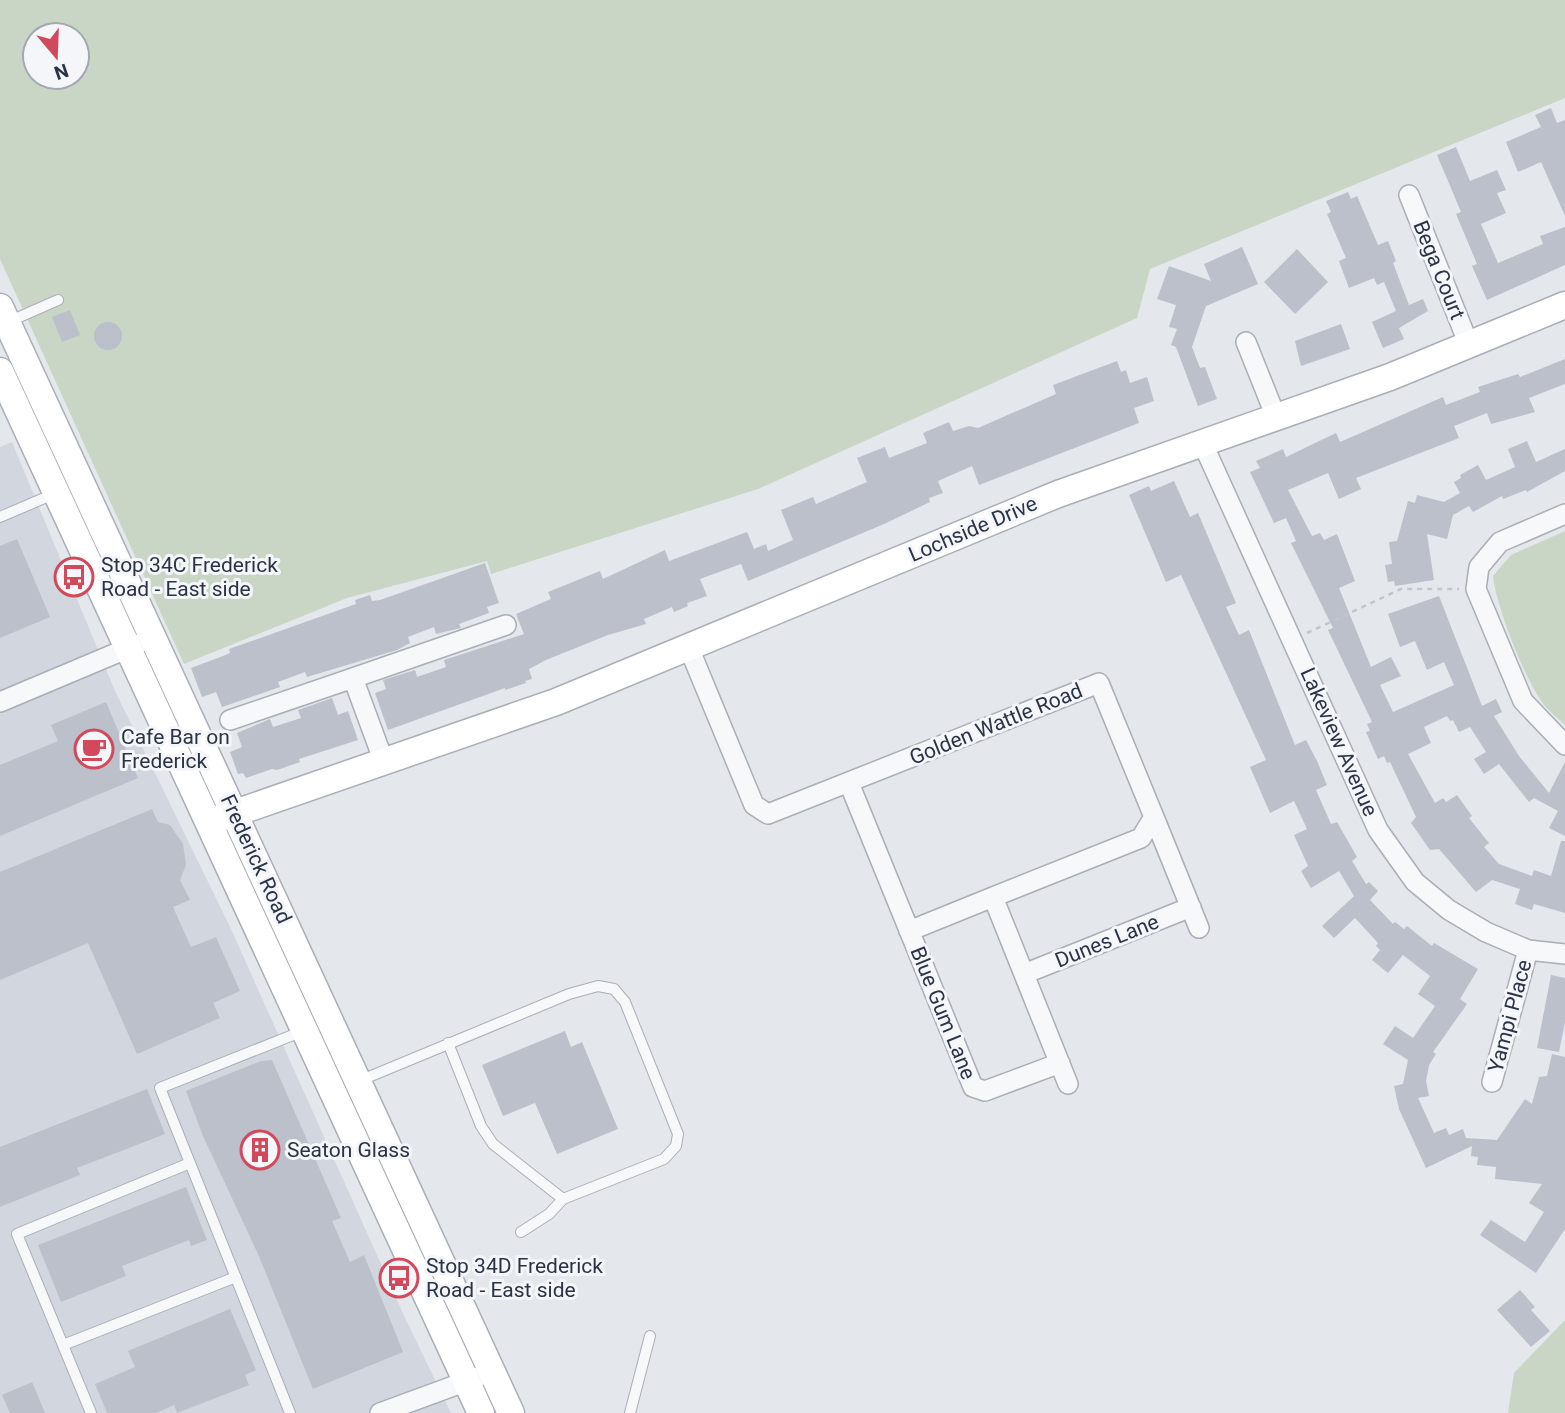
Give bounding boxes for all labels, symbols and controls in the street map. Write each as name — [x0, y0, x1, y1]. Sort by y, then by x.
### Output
north arrow — [21, 21, 91, 91]
text: N — [51, 59, 71, 85]
street label: Bega Court — [1408, 217, 1470, 323]
street label: Lochside Drive — [905, 491, 1041, 567]
place label: Stop 34C Frederick Road - East side — [101, 553, 278, 601]
bus stop icon: Stop 34C Frederick Road - East side — [53, 556, 95, 598]
street label: Lakeview Avenue — [1295, 664, 1383, 820]
street label: Golden Wattle Road — [906, 678, 1086, 770]
place label: Cafe Bar on Frederick — [121, 725, 230, 773]
cafe icon: Cafe Bar on Frederick — [73, 728, 115, 770]
street label: Frederick Road — [216, 791, 296, 927]
street label: Dunes Lane — [1052, 909, 1162, 973]
street label: Blue Gum Lane — [905, 943, 981, 1083]
street label: Yampi Place — [1483, 957, 1537, 1075]
building icon: Seaton Glass — [239, 1129, 281, 1171]
place label: Seaton Glass — [287, 1138, 410, 1162]
place label: Stop 34D Frederick Road - East side — [426, 1254, 603, 1302]
bus stop icon: Stop 34D Frederick Road - East side — [378, 1257, 420, 1299]

